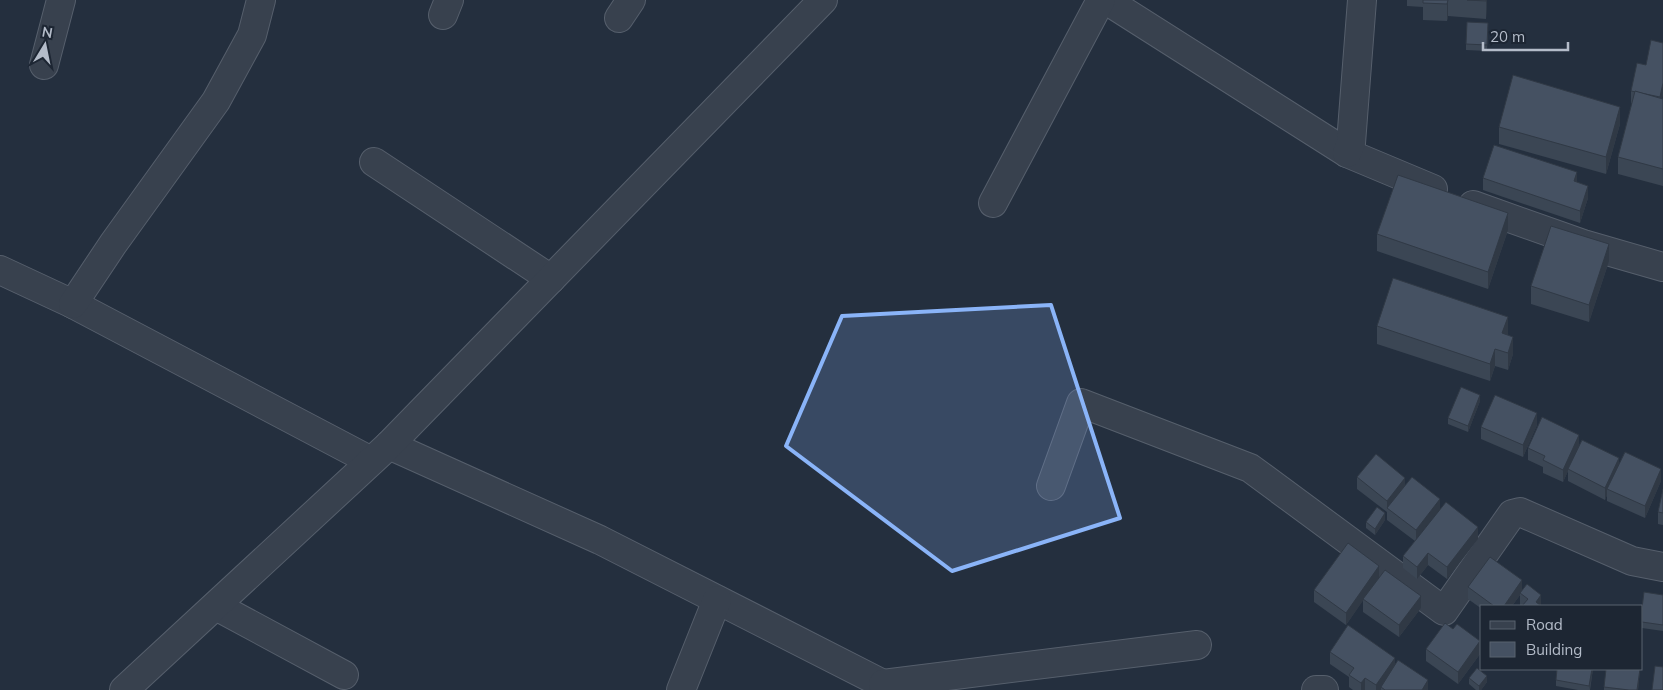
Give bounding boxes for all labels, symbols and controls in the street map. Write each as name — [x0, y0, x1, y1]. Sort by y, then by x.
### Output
north arrow — [20, 20, 70, 70]
scale bar — [1483, 20, 1568, 52]
text: N — [40, 22, 54, 42]
text: 20 m — [1490, 27, 1525, 46]
legend — [1480, 605, 1643, 670]
text: Road — [1526, 615, 1563, 634]
text: Building — [1526, 640, 1582, 659]

